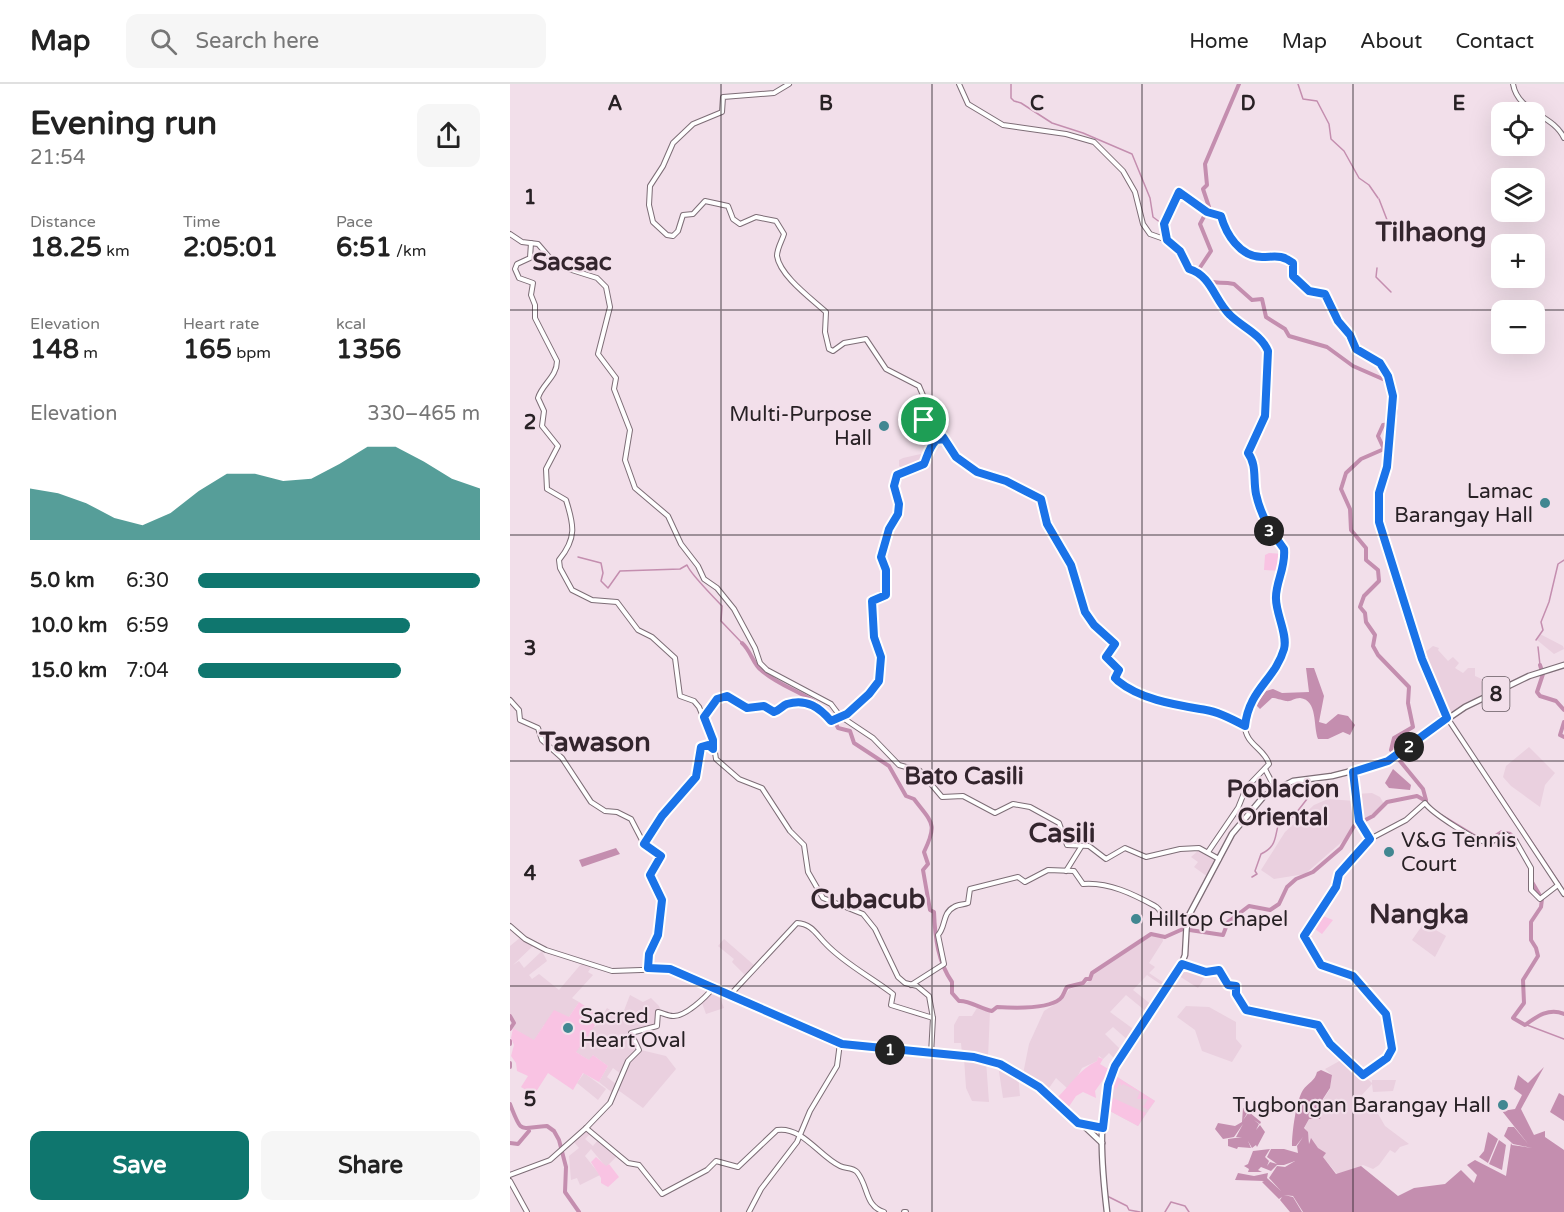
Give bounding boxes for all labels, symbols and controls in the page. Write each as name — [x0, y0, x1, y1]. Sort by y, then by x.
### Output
search box — [126, 14, 546, 68]
text: Map — [30, 24, 90, 58]
icon: search — [147, 25, 180, 58]
text: Search here — [195, 28, 319, 54]
text: Home — [1189, 29, 1249, 54]
text: Map — [1282, 29, 1327, 54]
text: About — [1360, 29, 1422, 54]
text: Contact — [1455, 29, 1534, 54]
text: A — [608, 92, 623, 116]
text: B — [819, 92, 833, 116]
text: C — [1030, 92, 1044, 116]
text: D — [1240, 92, 1256, 116]
text: E — [1453, 92, 1466, 116]
map controls — [1491, 102, 1545, 354]
button: locate — [1491, 102, 1545, 156]
text: Evening run — [30, 104, 217, 143]
button: share — [417, 104, 480, 167]
text: 21:54 — [30, 146, 85, 170]
button: layers — [1491, 168, 1545, 222]
text: 1 — [524, 186, 536, 210]
text: Distance — [30, 212, 96, 232]
text: Time — [183, 212, 220, 232]
text: Pace — [336, 212, 373, 232]
district label: Tilhaong — [1374, 216, 1487, 249]
text: 18.25 — [30, 232, 102, 263]
text: 2:05:01 — [183, 232, 278, 263]
text: 6:51 — [336, 232, 392, 263]
button: + — [1491, 234, 1545, 288]
text: km — [102, 241, 130, 261]
text: /km — [392, 241, 426, 261]
district label: Sacsac — [533, 248, 612, 277]
button: − — [1491, 300, 1545, 354]
text: Elevation — [30, 314, 100, 334]
text: Heart rate — [183, 314, 259, 334]
text: kcal — [336, 314, 366, 334]
text: 148 — [30, 334, 79, 365]
text: 165 — [183, 334, 232, 365]
text: 1356 — [336, 334, 401, 365]
text: m — [79, 343, 98, 363]
text: bpm — [232, 343, 271, 363]
pin — [898, 394, 949, 445]
text: Elevation — [30, 402, 117, 426]
text: 330–465 m — [367, 402, 480, 426]
place label: Multi-Purpose Hall — [729, 402, 872, 451]
icon: arrive — [907, 403, 940, 436]
text: 2 — [524, 411, 536, 435]
marker: Multi-Purpose Hall — [877, 419, 891, 433]
place label: Lamac Barangay Hall — [1394, 479, 1533, 528]
marker: Lamac Barangay Hall — [1538, 496, 1552, 510]
pin: 3 — [1254, 516, 1284, 546]
text: 3 — [1264, 521, 1274, 541]
text: 5.0 km — [30, 569, 95, 593]
text: 6:30 — [126, 569, 169, 593]
text: 10.0 km — [30, 614, 107, 638]
text: 6:59 — [126, 614, 169, 638]
text: 3 — [524, 637, 536, 661]
text: 15.0 km — [30, 659, 107, 683]
text: 7:04 — [126, 659, 169, 683]
road number: 8 — [1482, 677, 1510, 711]
district label: Tawason — [538, 726, 651, 759]
pin: 2 — [1394, 732, 1424, 762]
text: 2 — [1404, 737, 1414, 757]
district label: Bato Casili — [904, 762, 1024, 791]
district label: Poblacion Oriental — [1227, 775, 1339, 832]
district label: Casili — [1028, 817, 1096, 850]
place label: V&G Tennis Court — [1401, 828, 1516, 877]
marker: V&G Tennis Court — [1382, 845, 1396, 859]
text: 4 — [524, 862, 537, 886]
district label: Cubacub — [811, 883, 926, 916]
district label: Nangka — [1369, 898, 1469, 931]
place label: Hilltop Chapel — [1148, 907, 1288, 932]
marker: Hilltop Chapel — [1129, 912, 1143, 926]
place label: Sacred Heart Oval — [580, 1004, 686, 1053]
marker: Sacred Heart Oval — [561, 1021, 575, 1035]
pin: 1 — [875, 1035, 905, 1065]
text: 1 — [885, 1040, 895, 1060]
text: 5 — [524, 1088, 536, 1112]
place label: Tugbongan Barangay Hall — [1233, 1093, 1491, 1118]
marker: Tugbongan Barangay Hall — [1496, 1098, 1510, 1112]
button: Save — [30, 1131, 249, 1200]
button: Share — [261, 1131, 480, 1200]

